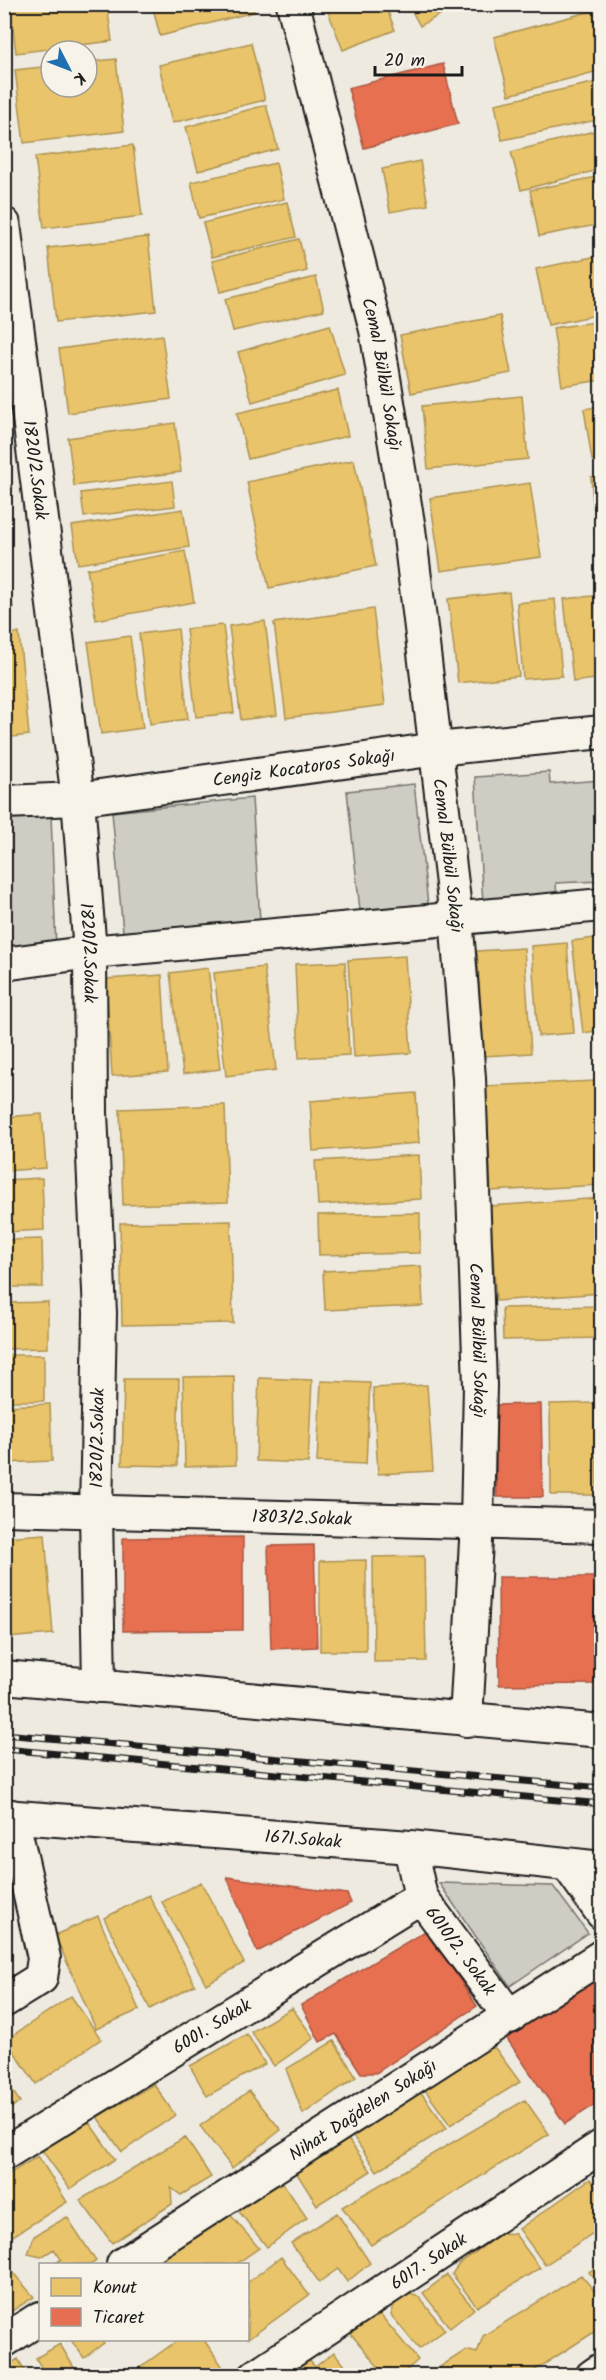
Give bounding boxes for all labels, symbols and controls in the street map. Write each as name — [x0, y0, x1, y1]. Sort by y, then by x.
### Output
north arrow — [39, 39, 99, 99]
scale bar — [375, 39, 462, 77]
text: 20 m — [384, 47, 425, 76]
text: K — [66, 66, 92, 90]
street label: Cemal Bülbül Sokağı — [352, 295, 409, 453]
street label: 1820/2.Sokak — [13, 419, 55, 522]
street label: Cengiz Kocatoros Sokağı — [211, 742, 397, 796]
street label: Cemal Bülbül Sokağı — [423, 777, 470, 934]
street label: 1820/2.Sokak — [70, 902, 103, 1004]
street label: Cemal Bülbül Sokağı — [460, 1262, 493, 1418]
street label: 1820/2.Sokak — [83, 1387, 114, 1488]
street label: 1803/2.Sokak — [251, 1503, 353, 1535]
street label: 1671.Sokak — [264, 1823, 343, 1858]
street label: 6010/2. Sokak — [417, 1901, 503, 2003]
street label: 6001. Sokak — [167, 1991, 258, 2063]
street label: Nihat Dağdelen Sokağı — [284, 2053, 444, 2170]
street label: 6017. Sokak — [385, 2226, 474, 2299]
legend — [39, 2263, 249, 2341]
text: Konut — [93, 2274, 138, 2303]
text: Ticaret — [93, 2304, 145, 2333]

